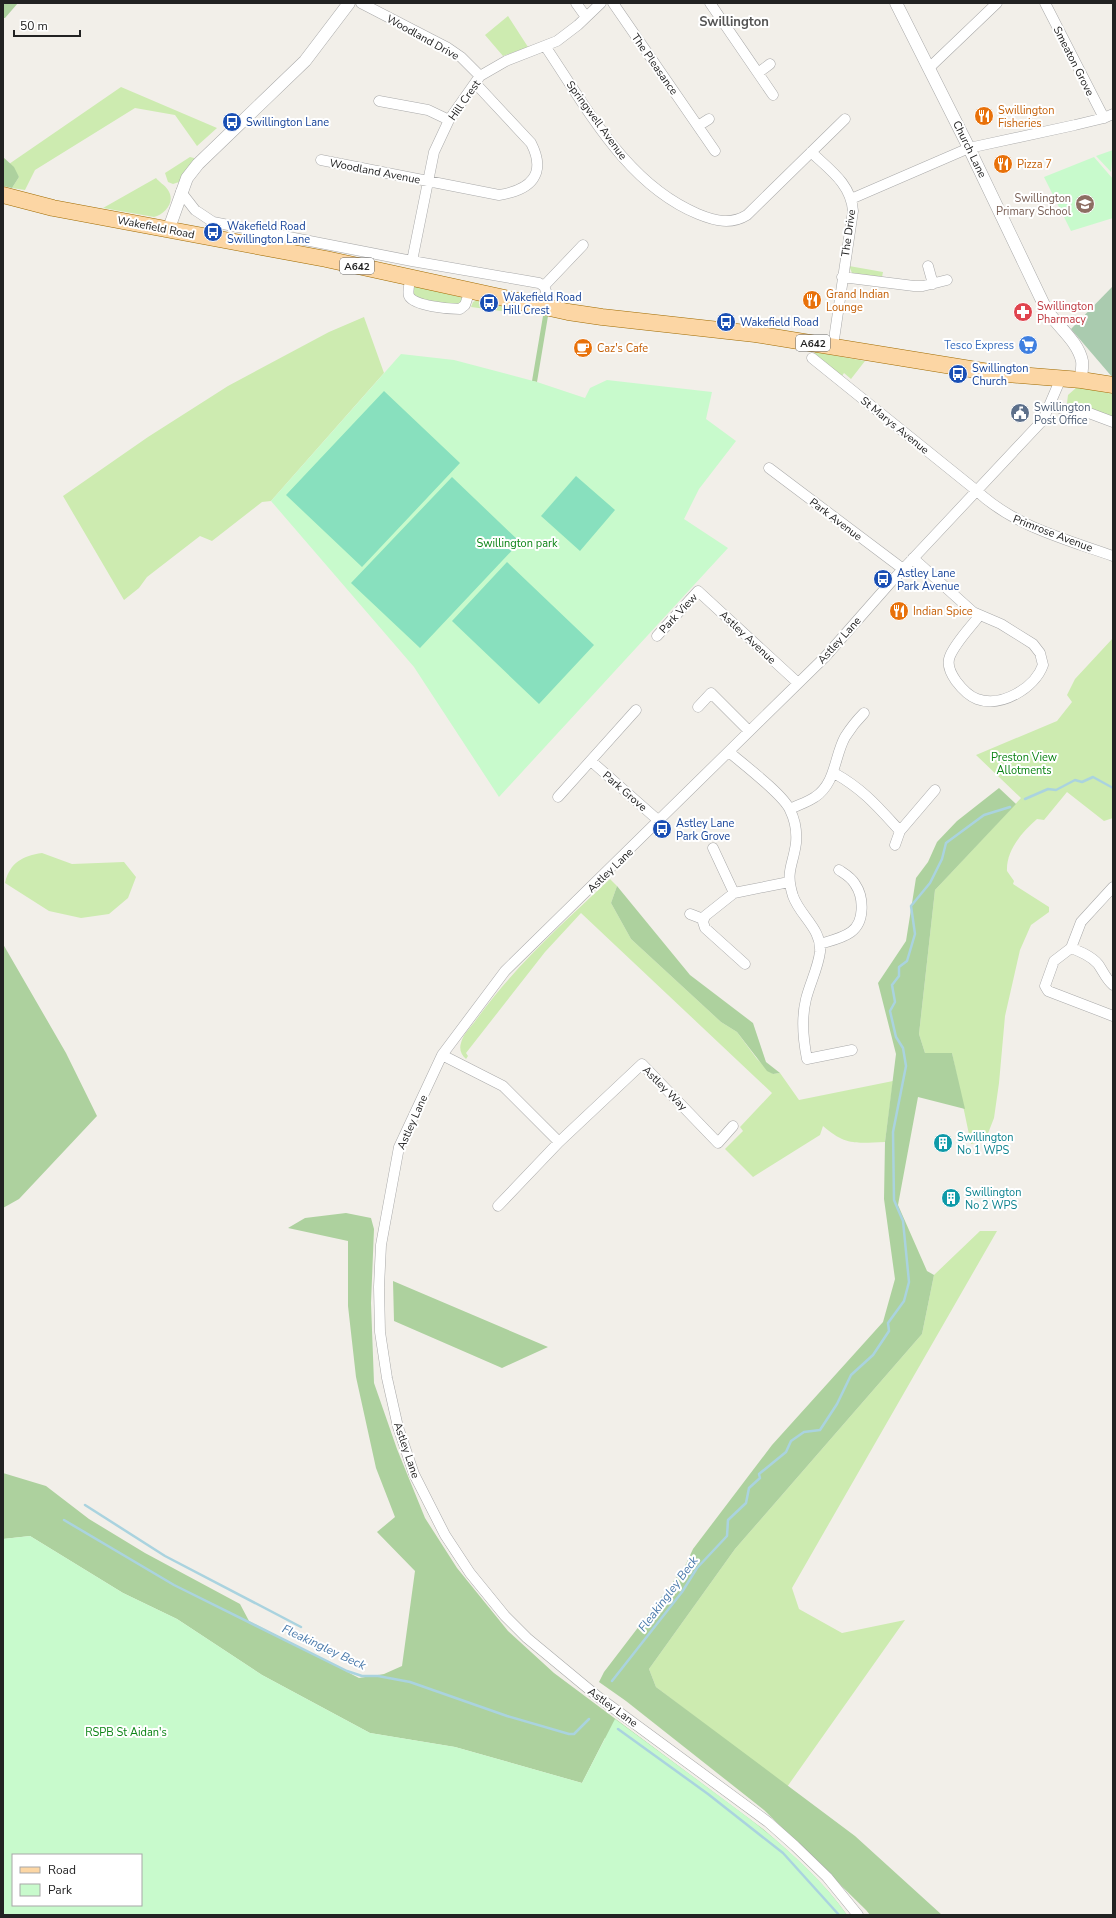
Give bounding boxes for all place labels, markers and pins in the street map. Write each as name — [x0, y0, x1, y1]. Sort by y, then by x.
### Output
place label: Swillington Fisheries — [998, 103, 1054, 131]
restaurant icon: Swillington Fisheries — [973, 105, 995, 127]
bus stop icon: Swillington Lane — [221, 111, 243, 133]
place label: Swillington Lane — [246, 115, 329, 130]
restaurant icon: Pizza 7 — [992, 153, 1014, 175]
place label: Pizza 7 — [1017, 157, 1052, 172]
place label: Swillington Primary School — [996, 191, 1072, 219]
school or university icon: Swillington Primary School — [1074, 193, 1096, 215]
place label: Wakefield Road Swillington Lane — [227, 219, 310, 247]
bus stop icon: Wakefield Road Swillington Lane — [202, 221, 224, 243]
place label: Grand Indian Lounge — [826, 287, 889, 315]
restaurant icon: Grand Indian Lounge — [801, 289, 823, 311]
place label: Wakefield Road Hill Crest — [503, 290, 582, 318]
bus stop icon: Wakefield Road Hill Crest — [478, 292, 500, 314]
place label: Swillington Pharmacy — [1037, 299, 1093, 327]
pharmacy icon: Swillington Pharmacy — [1012, 301, 1034, 323]
bus stop icon: Wakefield Road — [715, 311, 737, 333]
place label: Wakefield Road — [740, 315, 819, 330]
supermarket icon: Tesco Express — [1017, 334, 1039, 356]
cafe icon: Caz's Cafe — [572, 337, 594, 359]
place label: Tesco Express — [944, 338, 1014, 353]
place label: Caz's Cafe — [597, 341, 648, 356]
place label: Swillington Church — [972, 361, 1028, 389]
bus stop icon: Swillington Church — [947, 363, 969, 385]
place label: Swillington Post Office — [1034, 400, 1090, 428]
public building icon: Swillington Post Office — [1009, 402, 1031, 424]
place label: Astley Lane Park Avenue — [897, 566, 959, 594]
bus stop icon: Astley Lane Park Avenue — [872, 568, 894, 590]
restaurant icon: Indian Spice — [888, 600, 910, 622]
place label: Indian Spice — [913, 604, 973, 619]
place label: Astley Lane Park Grove — [676, 816, 735, 844]
bus stop icon: Astley Lane Park Grove — [651, 818, 673, 840]
place label: Swillington No 1 WPS — [957, 1130, 1013, 1158]
building icon: Swillington No 1 WPS — [932, 1132, 954, 1154]
place label: Swillington No 2 WPS — [965, 1185, 1021, 1213]
building icon: Swillington No 2 WPS — [940, 1187, 962, 1209]

